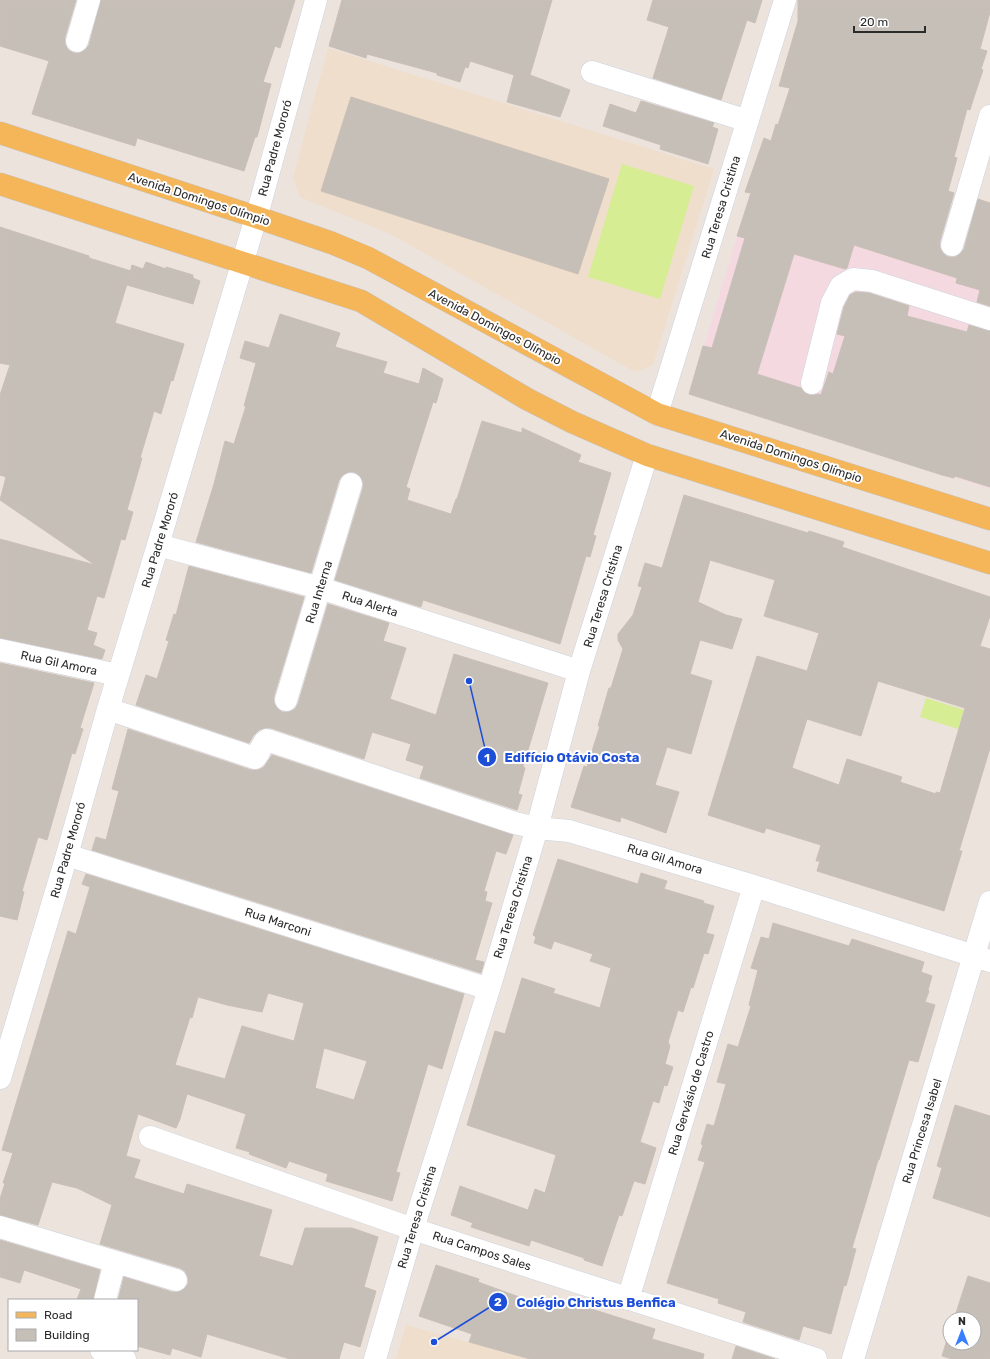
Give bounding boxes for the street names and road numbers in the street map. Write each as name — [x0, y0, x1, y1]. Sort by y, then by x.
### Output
street label: Rua Padre Mororó — [255, 98, 295, 198]
street label: Rua Teresa Cristina — [699, 154, 743, 260]
street label: Avenida Domingos Olímpio — [126, 169, 272, 229]
street label: Avenida Domingos Olímpio — [426, 286, 564, 368]
street label: Avenida Domingos Olímpio — [718, 426, 864, 486]
street label: Rua Padre Mororó — [139, 490, 181, 589]
street label: Rua Teresa Cristina — [581, 543, 625, 649]
street label: Rua Interna — [303, 559, 335, 625]
street label: Rua Alerta — [340, 588, 400, 620]
street label: Rua Gil Amora — [19, 648, 99, 678]
street label: Rua Padre Mororó — [48, 800, 88, 900]
street label: Rua Gil Amora — [626, 841, 704, 877]
street label: Rua Teresa Cristina — [491, 854, 535, 960]
street label: Rua Marconi — [243, 905, 313, 939]
street label: Rua Gervásio de Castro — [665, 1029, 717, 1157]
street label: Rua Princesa Isabel — [899, 1077, 945, 1185]
street label: Rua Teresa Cristina — [395, 1164, 439, 1270]
street label: Rua Campos Sales — [431, 1228, 533, 1274]

